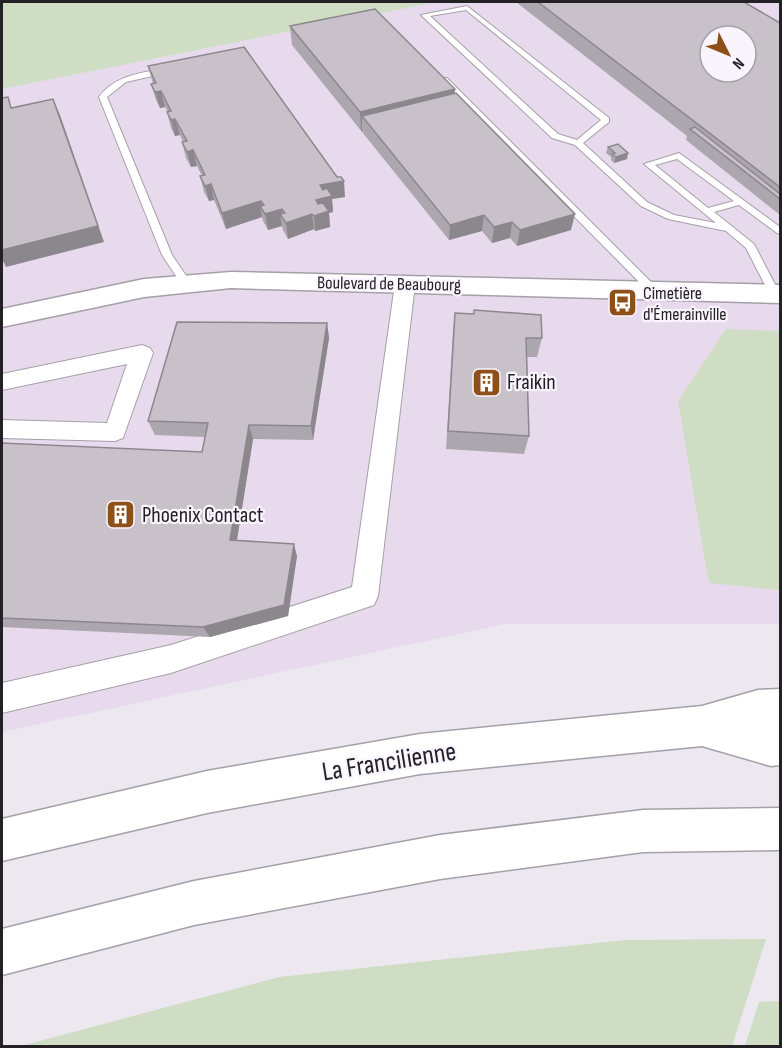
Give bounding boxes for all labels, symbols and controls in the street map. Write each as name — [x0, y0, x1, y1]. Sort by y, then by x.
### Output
north arrow — [698, 24, 758, 84]
text: N — [728, 54, 748, 73]
street label: Boulevard de Beaubourg — [317, 272, 461, 296]
place label: Cimetière d'Émerainville — [643, 283, 727, 325]
bus stop icon: Cimetière d'Émerainville — [606, 287, 638, 319]
building icon: Fraikin — [470, 366, 502, 398]
place label: Fraikin — [507, 369, 556, 396]
building icon: Phoenix Contact — [105, 499, 137, 531]
place label: Phoenix Contact — [142, 502, 264, 529]
street label: La Francilienne — [320, 736, 458, 788]

